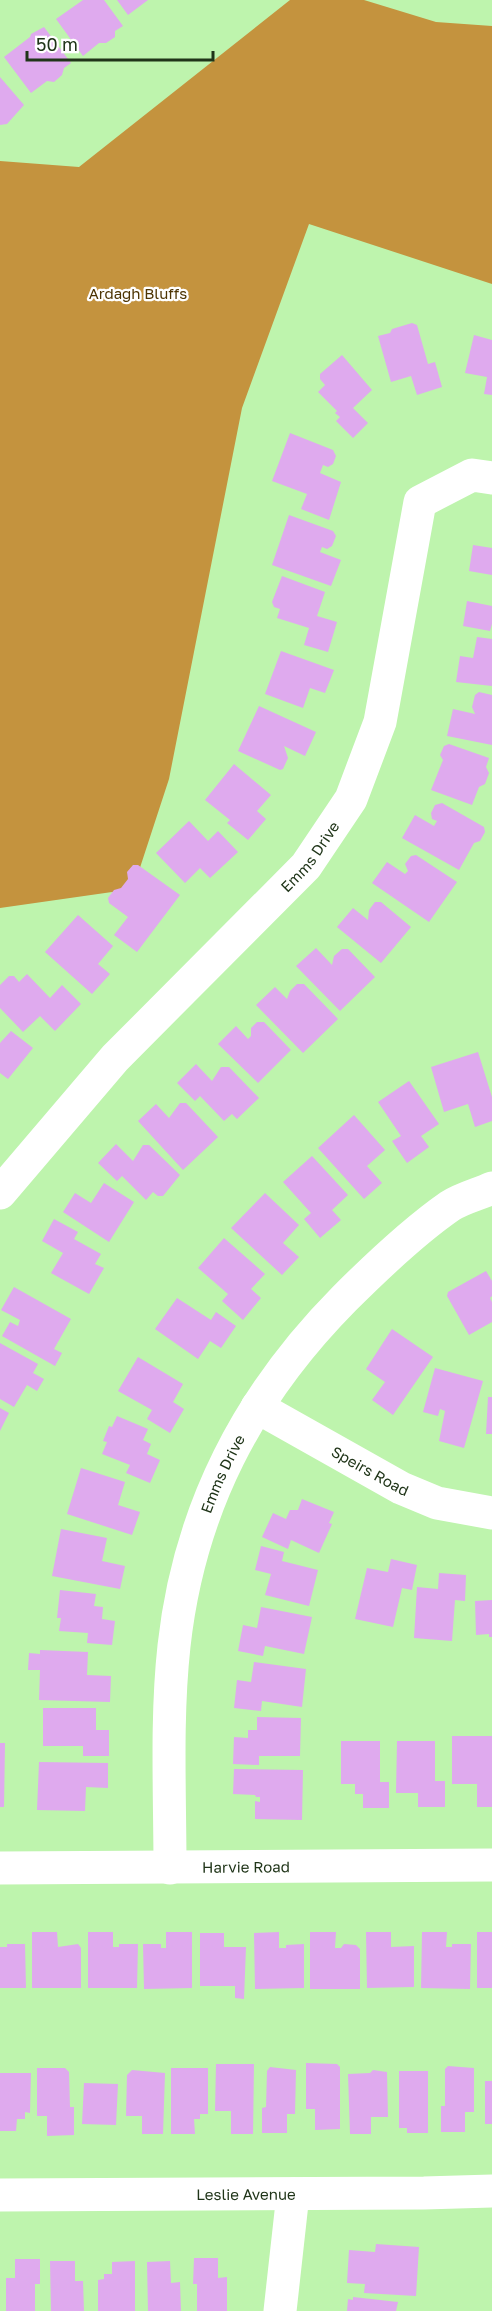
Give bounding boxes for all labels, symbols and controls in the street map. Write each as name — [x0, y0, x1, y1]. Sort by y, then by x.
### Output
scale bar — [27, 24, 213, 62]
text: 50 m — [36, 33, 78, 55]
park label: Ardagh Bluffs — [89, 284, 187, 302]
street label: Emms Drive — [277, 817, 343, 895]
street label: Emms Drive — [197, 1431, 248, 1516]
street label: Speirs Road — [328, 1442, 412, 1499]
street label: Harvie Road — [202, 1857, 290, 1876]
street label: Leslie Avenue — [196, 2185, 296, 2203]

